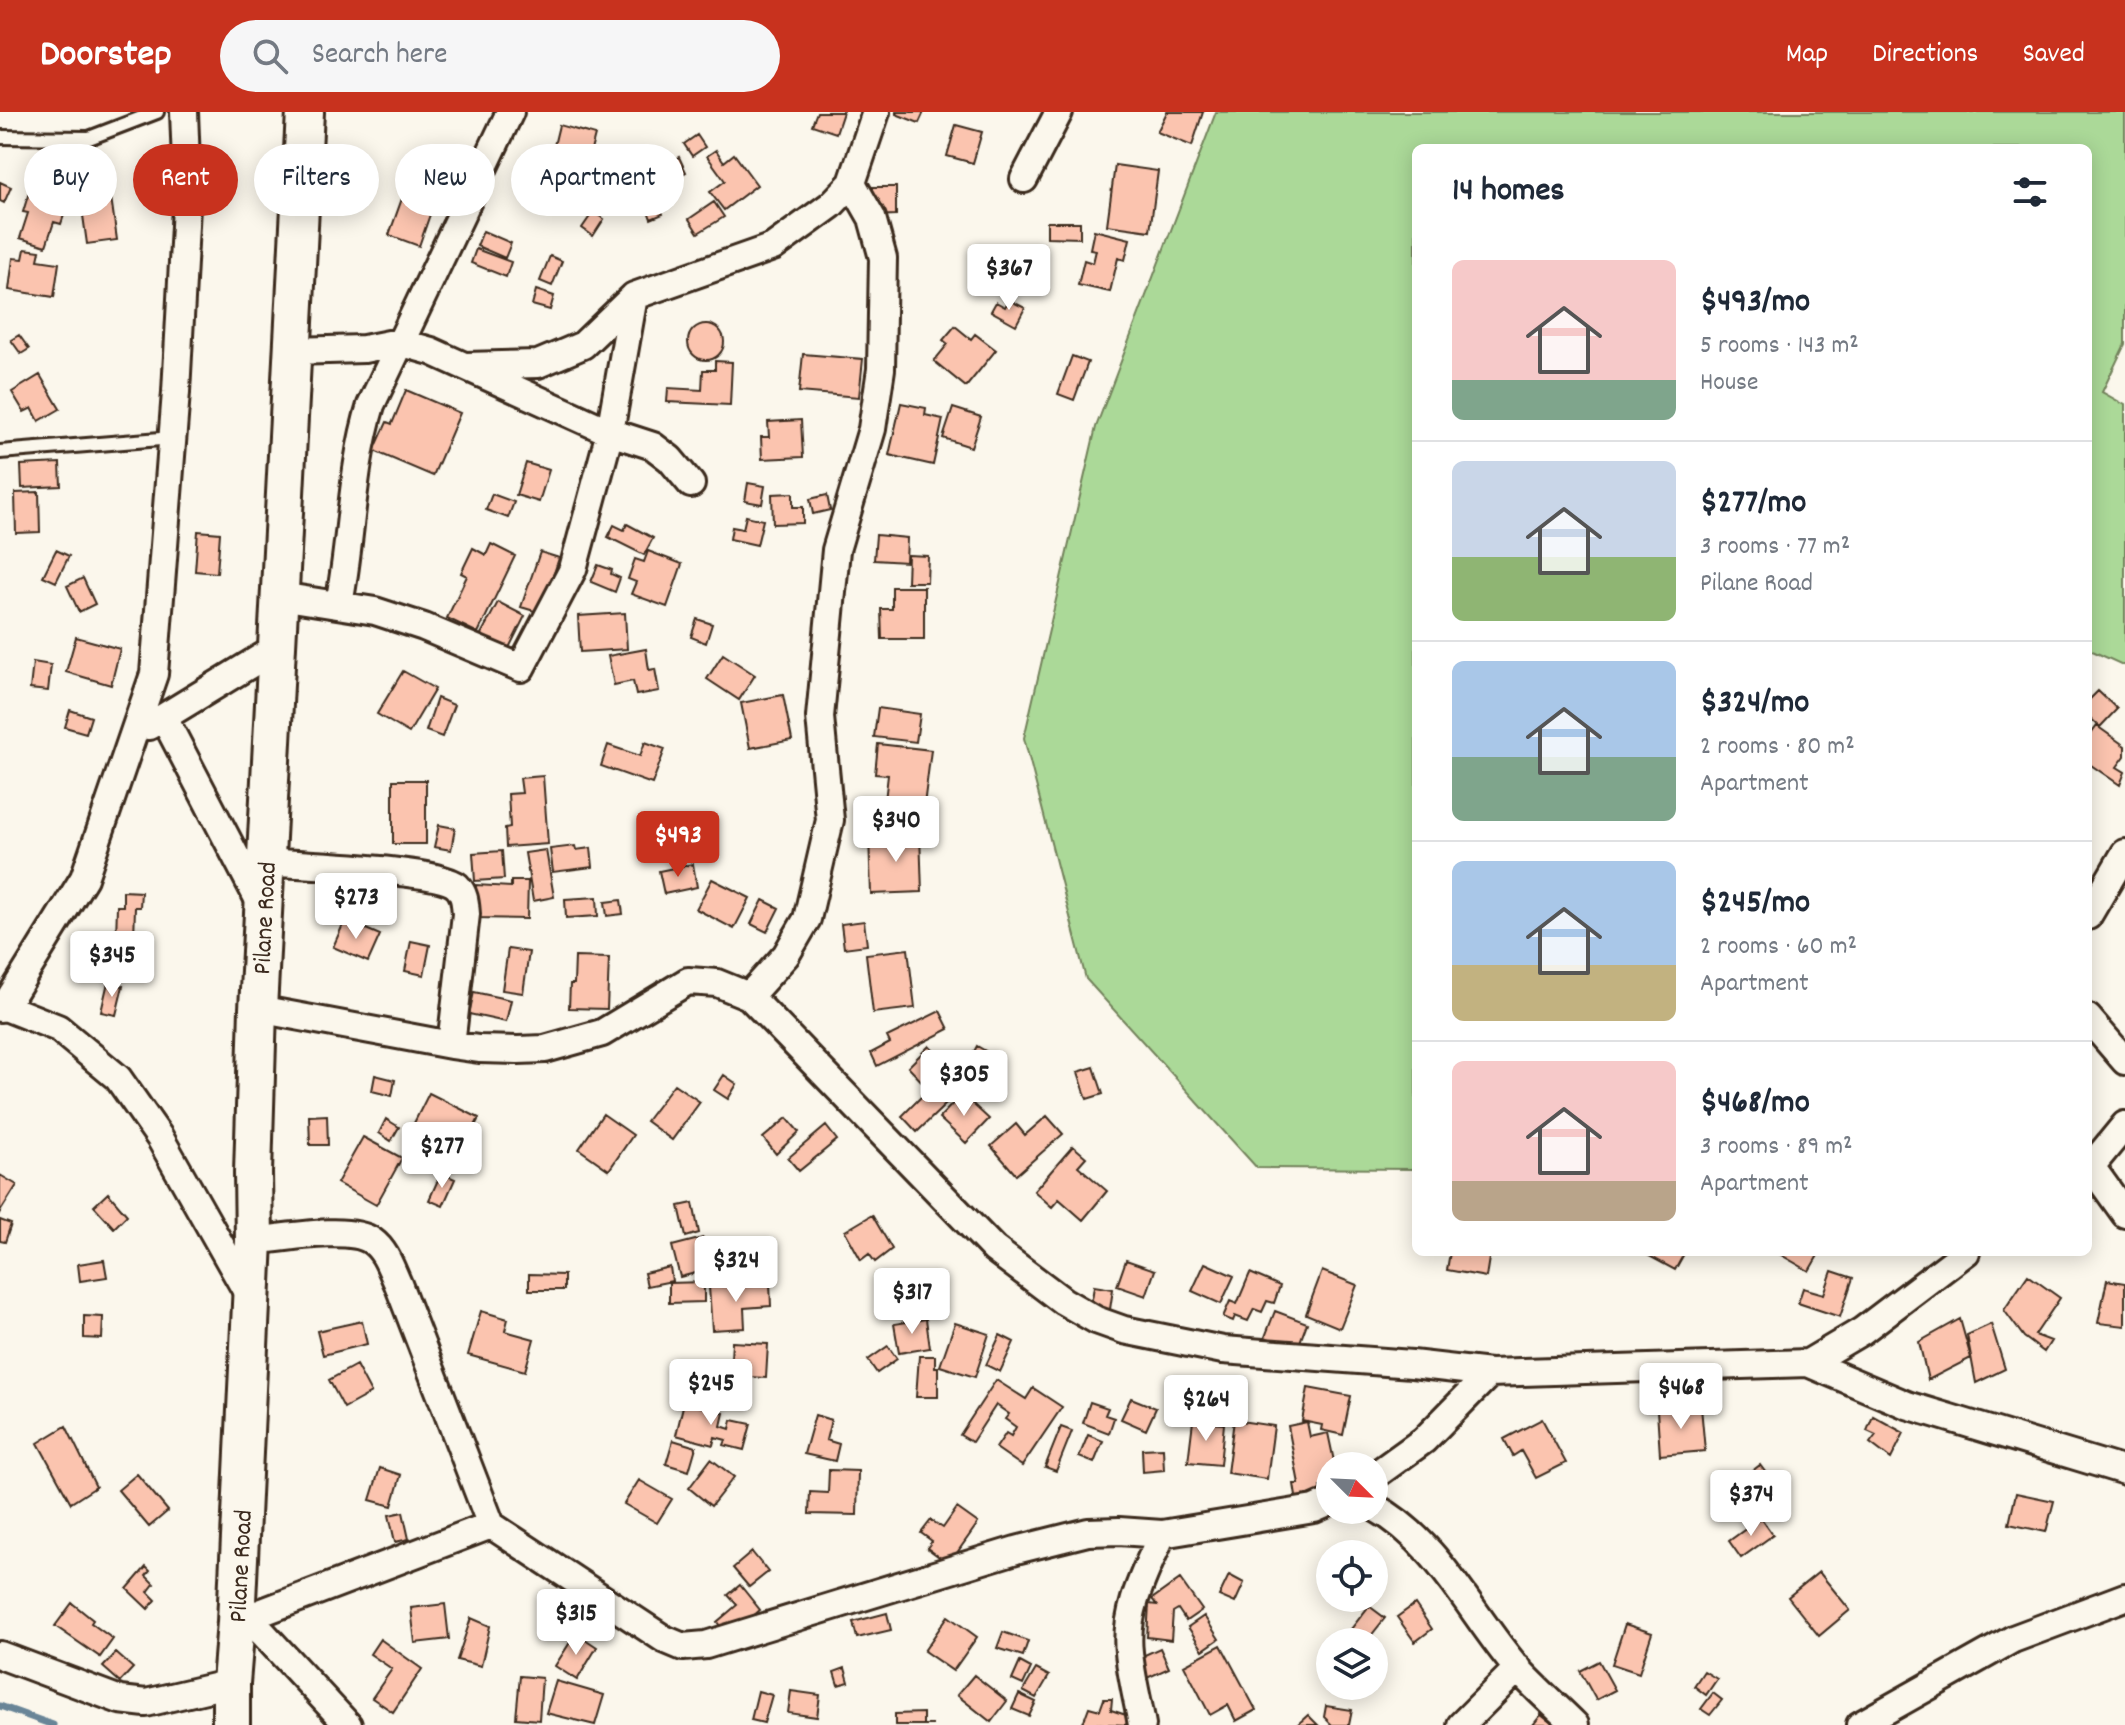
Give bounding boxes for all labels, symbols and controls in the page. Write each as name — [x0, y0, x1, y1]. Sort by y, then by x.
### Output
search box — [220, 20, 780, 92]
text: Doorstep — [40, 29, 172, 84]
icon: search — [248, 34, 292, 78]
text: Search here — [312, 35, 447, 78]
text: Map — [1786, 36, 1828, 76]
text: Directions — [1872, 36, 1978, 76]
text: Saved — [2022, 36, 2085, 76]
chip: Buy — [24, 144, 117, 216]
chip: Rent — [133, 144, 238, 216]
chip: Filters — [254, 144, 379, 216]
chip: New — [395, 144, 495, 216]
chip: Apartment — [511, 144, 684, 216]
text: 14 homes — [1452, 168, 1565, 217]
icon: filters — [2008, 170, 2052, 214]
pin: $367 — [962, 244, 1056, 312]
text: $367 — [985, 251, 1033, 288]
text: $493/mo — [1700, 279, 1810, 328]
icon: home — [1516, 292, 1612, 388]
text: 5 rooms · 143 m² — [1700, 328, 1859, 365]
text: House — [1700, 365, 1758, 402]
text: $277/mo — [1700, 480, 1806, 529]
icon: home — [1516, 493, 1612, 589]
text: 3 rooms · 77 m² — [1700, 529, 1850, 566]
text: Pilane Road — [1700, 566, 1813, 603]
text: $324/mo — [1700, 680, 1809, 729]
icon: home — [1516, 693, 1612, 789]
text: 2 rooms · 80 m² — [1700, 729, 1855, 766]
text: Apartment — [1700, 766, 1809, 803]
pin: $340 — [849, 796, 943, 864]
text: $340 — [871, 803, 921, 840]
pin: $493 — [631, 811, 725, 879]
text: $493 — [654, 818, 702, 855]
street label: Pilane Road — [245, 861, 288, 976]
pin: $273 — [309, 873, 403, 941]
text: $273 — [333, 880, 379, 917]
text: $245/mo — [1700, 880, 1810, 929]
icon: home — [1516, 893, 1612, 989]
text: 2 rooms · 60 m² — [1700, 929, 1857, 966]
pin: $345 — [65, 931, 159, 999]
text: $345 — [88, 938, 136, 975]
text: Apartment — [1700, 966, 1809, 1003]
pin: $305 — [917, 1050, 1011, 1118]
text: $305 — [939, 1057, 989, 1094]
text: $468/mo — [1700, 1080, 1810, 1129]
icon: home — [1516, 1093, 1612, 1189]
pin: $277 — [395, 1122, 489, 1190]
text: $277 — [420, 1129, 464, 1166]
text: 3 rooms · 89 m² — [1700, 1129, 1853, 1166]
text: Apartment — [1700, 1166, 1809, 1203]
pin: $324 — [689, 1236, 783, 1304]
text: $324 — [713, 1243, 759, 1280]
pin: $317 — [865, 1268, 959, 1336]
text: $317 — [892, 1275, 932, 1312]
pin: $245 — [664, 1359, 758, 1427]
pin: $468 — [1634, 1363, 1728, 1431]
text: $245 — [687, 1366, 735, 1403]
text: $468 — [1657, 1370, 1705, 1407]
pin: $264 — [1159, 1375, 1253, 1443]
text: $264 — [1182, 1382, 1230, 1419]
north arrow — [1316, 1452, 1388, 1524]
map controls — [1316, 1452, 1388, 1700]
pin: $374 — [1704, 1470, 1798, 1538]
text: $374 — [1728, 1477, 1774, 1514]
street label: Pilane Road — [221, 1509, 264, 1624]
button: locate — [1316, 1540, 1388, 1612]
pin: $315 — [529, 1589, 623, 1657]
text: $315 — [555, 1596, 597, 1633]
button: layers — [1316, 1628, 1388, 1700]

